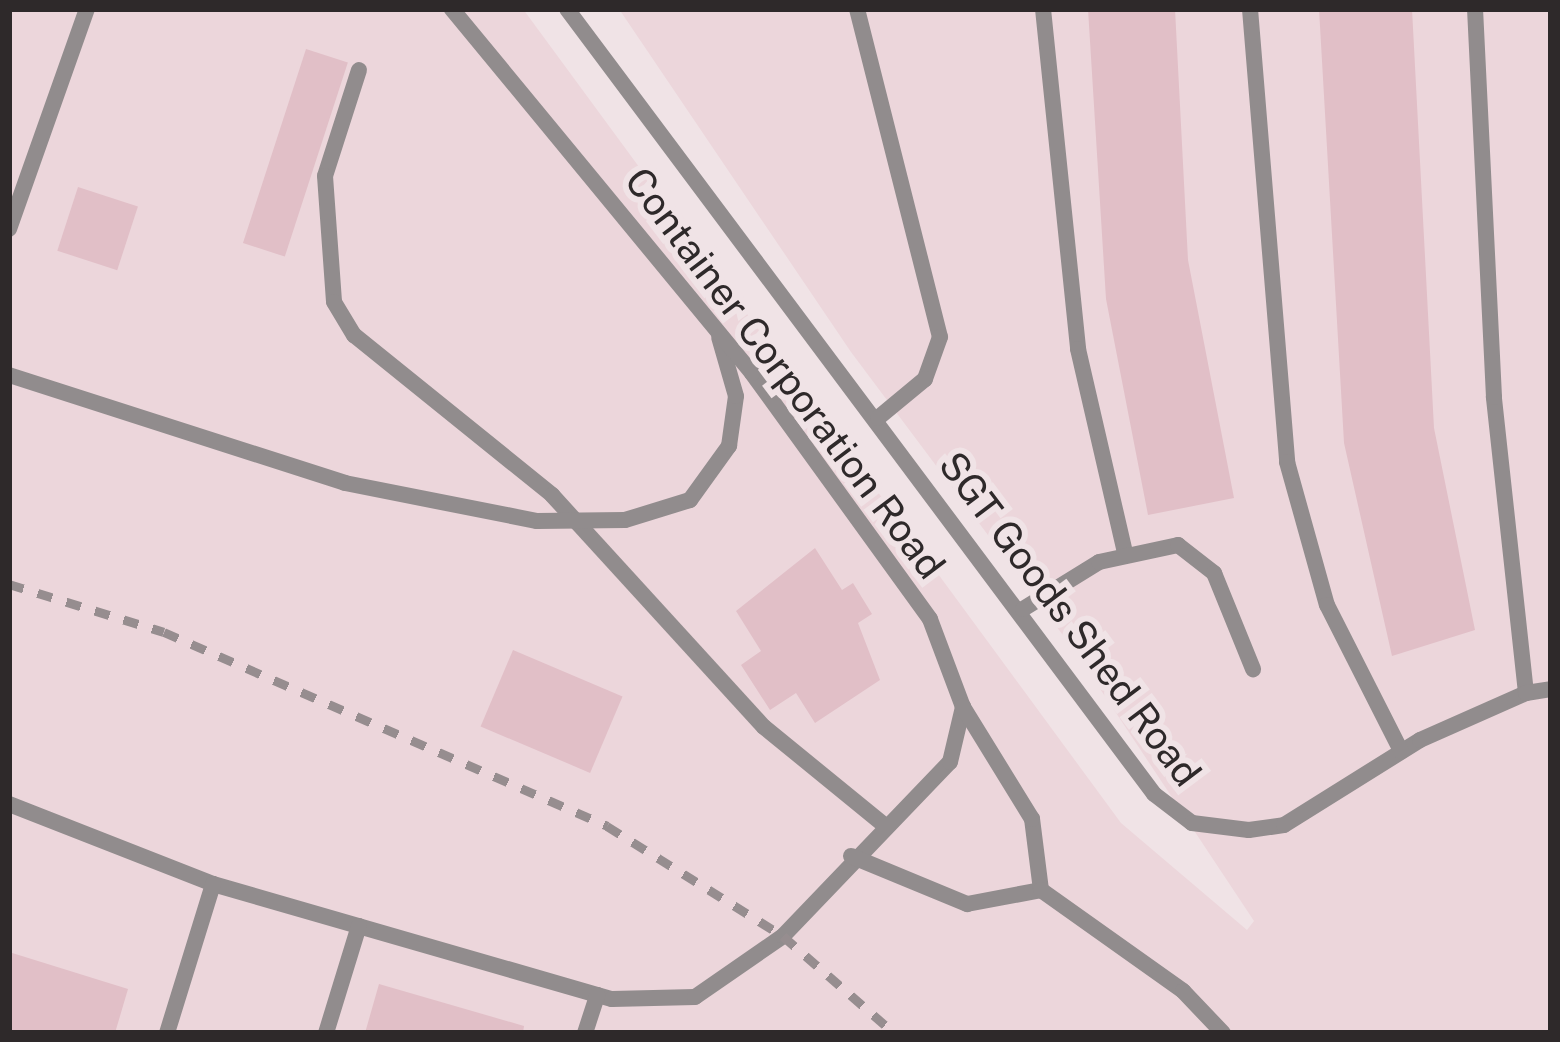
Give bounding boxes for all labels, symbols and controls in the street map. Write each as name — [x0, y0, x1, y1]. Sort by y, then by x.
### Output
street label: Container Corporation Road — [615, 158, 955, 588]
street label: SGT Goods Shed Road — [929, 443, 1211, 795]

